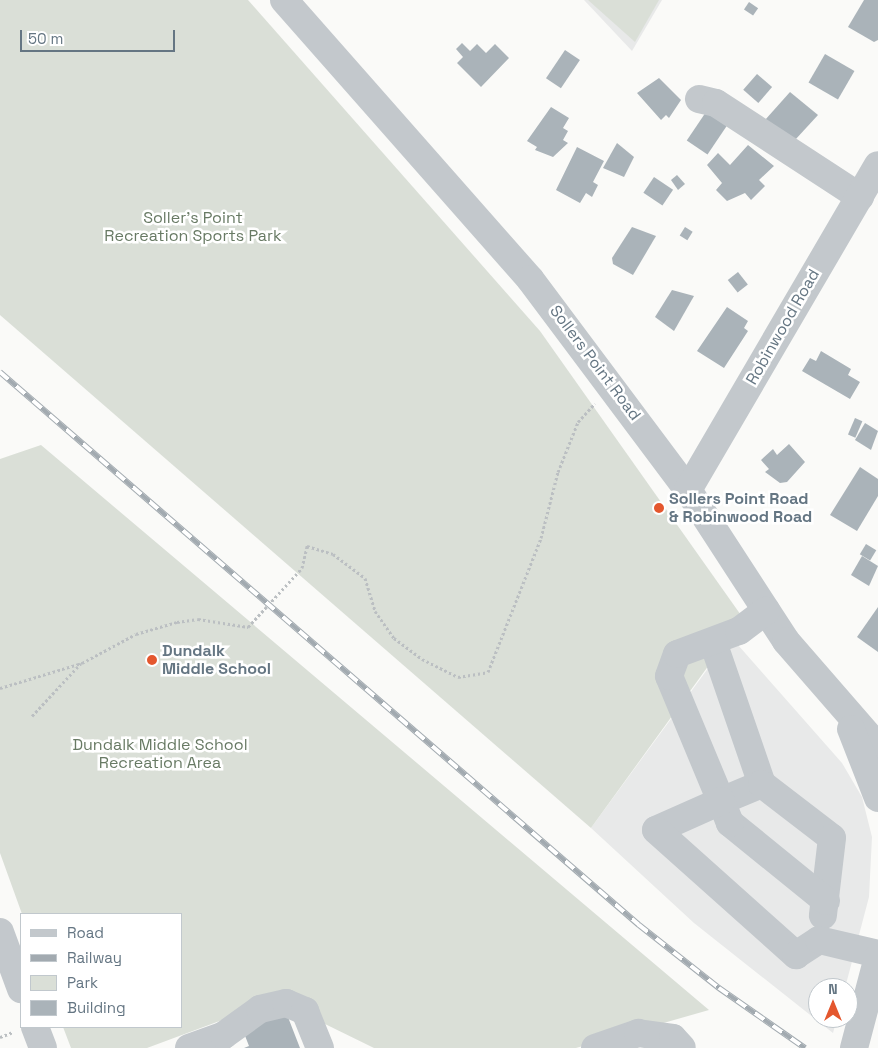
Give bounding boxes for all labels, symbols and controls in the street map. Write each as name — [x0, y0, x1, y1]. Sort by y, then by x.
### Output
scale bar — [22, 20, 178, 52]
text: 50 m — [28, 29, 63, 48]
park label: Soller's Point Recreation Sports Park — [104, 208, 282, 246]
street label: Robinwood Road — [742, 266, 824, 388]
street label: Sollers Point Road — [546, 302, 644, 424]
place label: Sollers Point Road & Robinwood Road — [669, 489, 812, 527]
marker: Sollers Point Road & Robinwood Road — [653, 502, 665, 514]
place label: Dundalk Middle School — [162, 641, 271, 679]
marker: Dundalk Middle School — [146, 654, 158, 666]
park label: Dundalk Middle School Recreation Area — [72, 735, 248, 773]
legend — [20, 913, 182, 1028]
text: Road — [67, 923, 104, 942]
text: Railway — [67, 948, 122, 967]
text: Park — [67, 973, 98, 992]
north arrow — [808, 978, 858, 1028]
text: N — [828, 980, 838, 998]
text: Building — [67, 998, 126, 1017]

